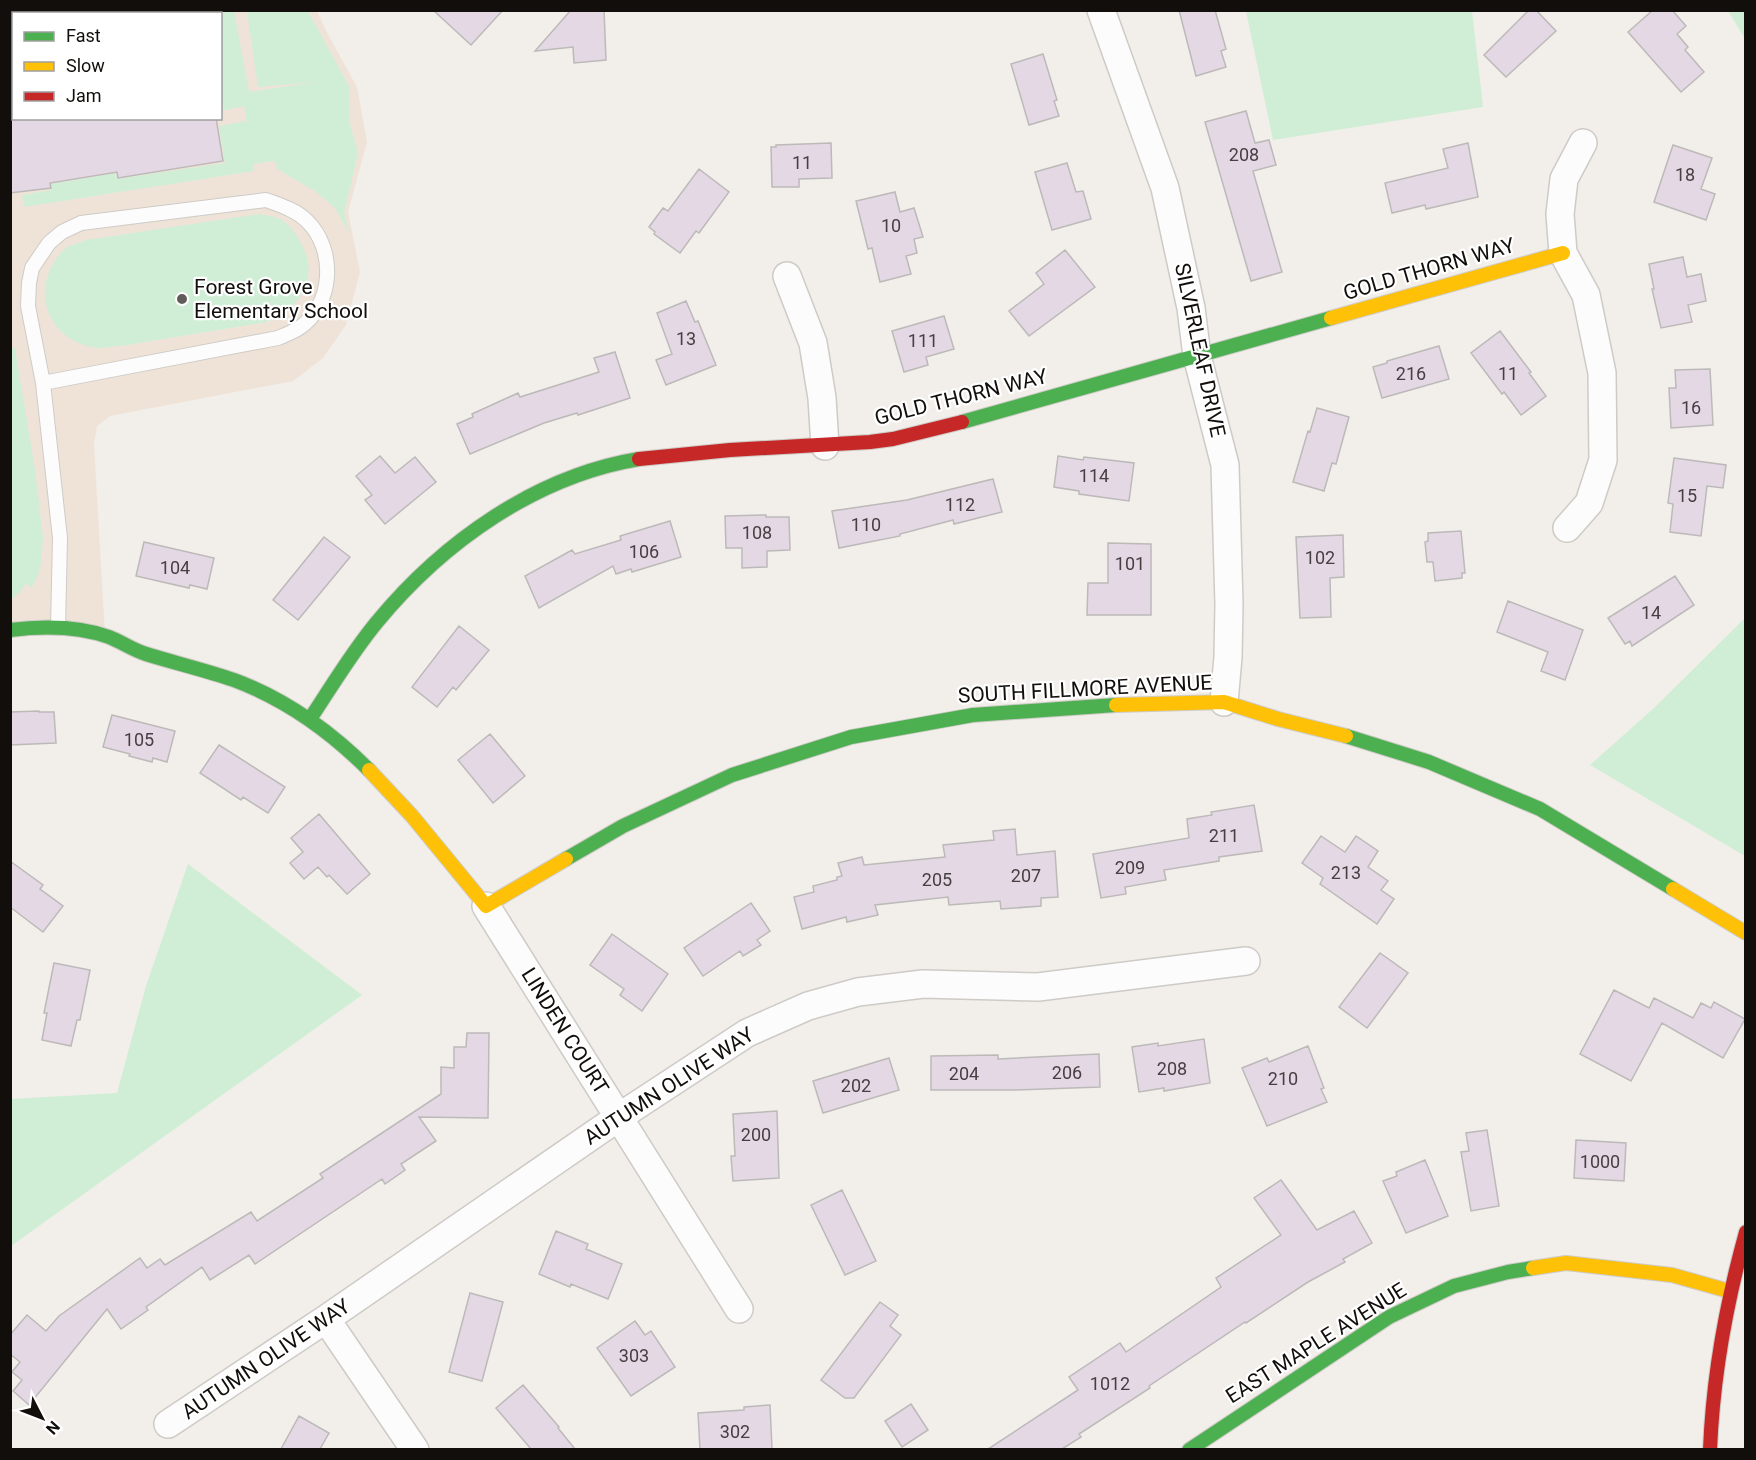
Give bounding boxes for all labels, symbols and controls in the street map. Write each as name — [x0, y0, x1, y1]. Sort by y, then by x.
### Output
legend — [12, 12, 222, 120]
text: Fast — [66, 25, 101, 46]
text: Slow — [66, 55, 105, 76]
text: Jam — [66, 85, 102, 106]
house number: 208 — [1229, 144, 1259, 165]
house number: 11 — [792, 152, 812, 173]
house number: 18 — [1675, 164, 1695, 185]
house number: 10 — [881, 215, 901, 236]
street label: GOLD THORN WAY — [1340, 233, 1518, 305]
street label: SILVERLEAF DRIVE — [1170, 261, 1230, 439]
place label: Forest Grove Elementary School — [194, 275, 368, 323]
marker: Forest Grove Elementary School — [175, 292, 189, 306]
house number: 13 — [676, 328, 696, 349]
house number: 111 — [908, 330, 938, 351]
house number: 216 — [1396, 363, 1426, 384]
house number: 11 — [1498, 363, 1518, 384]
street label: GOLD THORN WAY — [872, 364, 1050, 430]
house number: 16 — [1681, 397, 1701, 418]
house number: 114 — [1079, 465, 1109, 486]
house number: 15 — [1677, 485, 1697, 506]
house number: 112 — [945, 494, 975, 515]
house number: 110 — [851, 514, 881, 535]
house number: 108 — [742, 522, 772, 543]
house number: 106 — [629, 541, 659, 562]
house number: 102 — [1305, 547, 1335, 568]
house number: 101 — [1115, 553, 1145, 574]
house number: 104 — [160, 557, 190, 578]
house number: 14 — [1641, 602, 1661, 623]
street label: SOUTH FILLMORE AVENUE — [957, 670, 1213, 708]
house number: 105 — [124, 729, 154, 750]
house number: 211 — [1209, 825, 1239, 846]
house number: 209 — [1115, 857, 1145, 878]
house number: 213 — [1331, 862, 1361, 883]
house number: 207 — [1011, 865, 1041, 886]
house number: 205 — [922, 869, 952, 890]
street label: LINDEN COURT — [517, 963, 614, 1099]
street label: AUTUMN OLIVE WAY — [580, 1022, 759, 1150]
house number: 208 — [1157, 1058, 1187, 1079]
house number: 206 — [1052, 1062, 1082, 1083]
house number: 204 — [949, 1063, 979, 1084]
house number: 210 — [1268, 1068, 1298, 1089]
house number: 202 — [841, 1075, 871, 1096]
house number: 200 — [741, 1124, 771, 1145]
house number: 1000 — [1580, 1151, 1620, 1172]
street label: EAST MAPLE AVENUE — [1221, 1278, 1411, 1408]
street label: AUTUMN OLIVE WAY — [177, 1294, 355, 1424]
house number: 303 — [619, 1345, 649, 1366]
house number: 1012 — [1090, 1373, 1130, 1394]
north arrow — [12, 1388, 72, 1448]
text: N — [42, 1417, 64, 1438]
house number: 302 — [720, 1421, 750, 1442]

